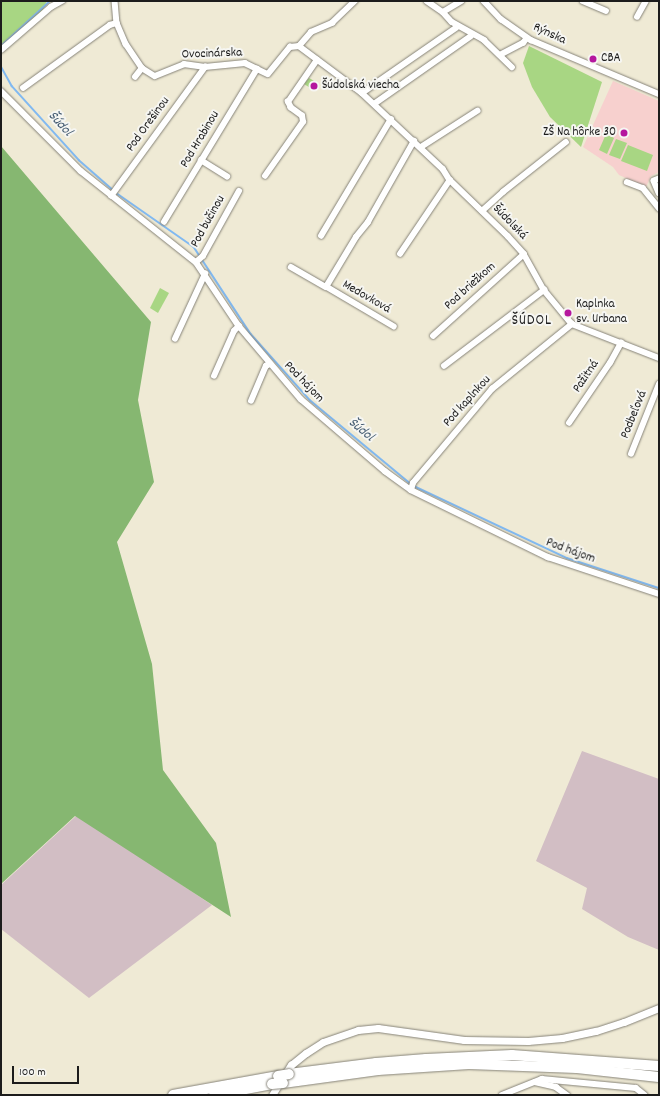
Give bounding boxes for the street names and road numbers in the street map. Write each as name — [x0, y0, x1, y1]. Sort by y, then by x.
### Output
street label: Rýnska — [530, 21, 568, 49]
street label: Ovocinárska — [182, 46, 242, 64]
street label: Pod Orešinou — [124, 94, 174, 156]
street label: Pod Hrabinou — [178, 109, 224, 171]
street label: Pod bučinou — [188, 193, 230, 251]
street label: Šúdolská — [488, 202, 530, 244]
street label: Pod briežkom — [442, 260, 500, 314]
street label: Medovková — [339, 278, 393, 318]
street label: Pažitná — [570, 358, 604, 396]
street label: Pod hájom — [280, 359, 326, 407]
street label: Pod kaplnkou — [441, 373, 495, 431]
street label: Podbeľová — [618, 389, 652, 441]
street label: Pod hájom — [543, 536, 597, 568]

